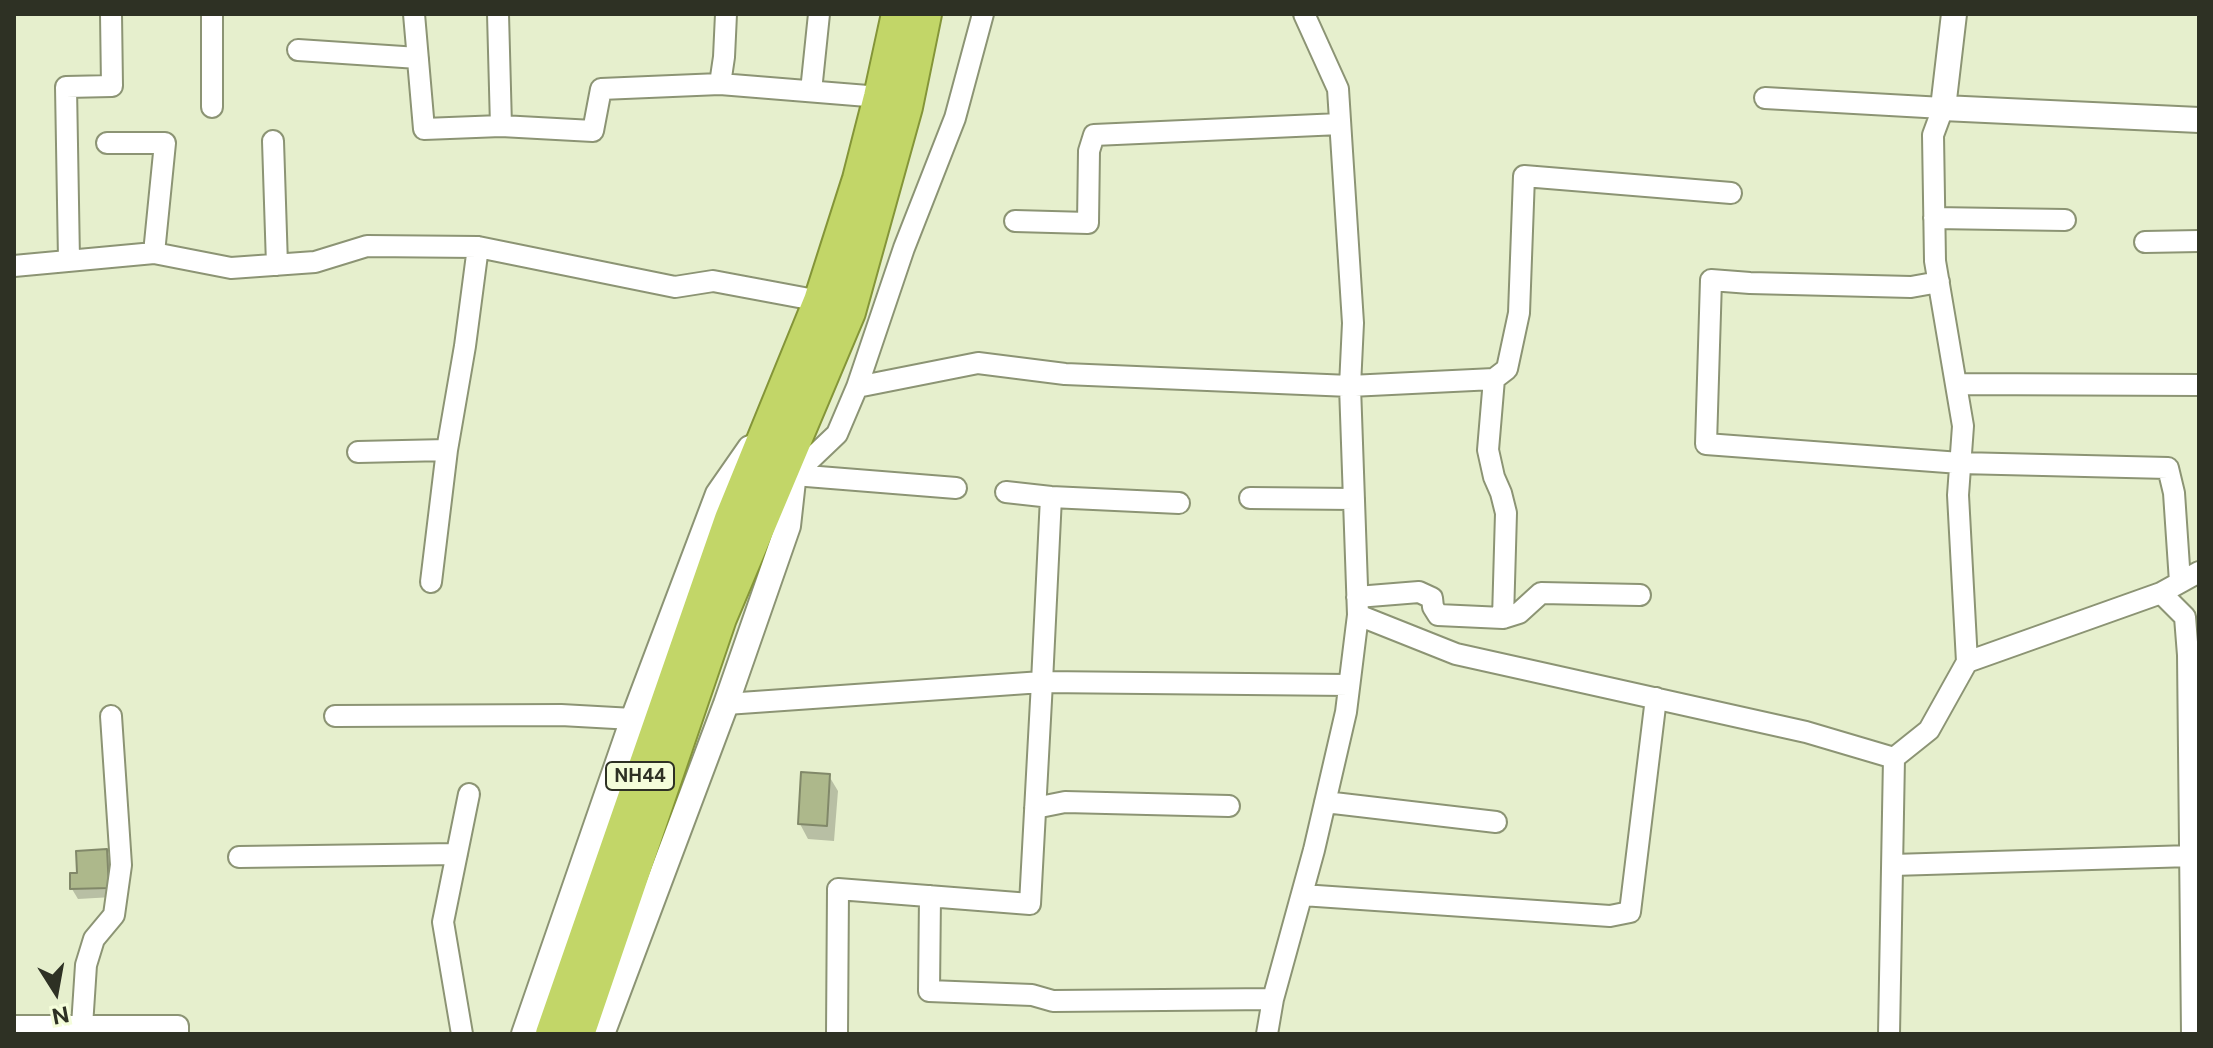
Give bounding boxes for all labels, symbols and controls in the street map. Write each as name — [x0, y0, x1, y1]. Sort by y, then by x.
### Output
road number: NH44 — [606, 762, 674, 790]
north arrow — [16, 952, 96, 1032]
text: N — [50, 1001, 72, 1030]

